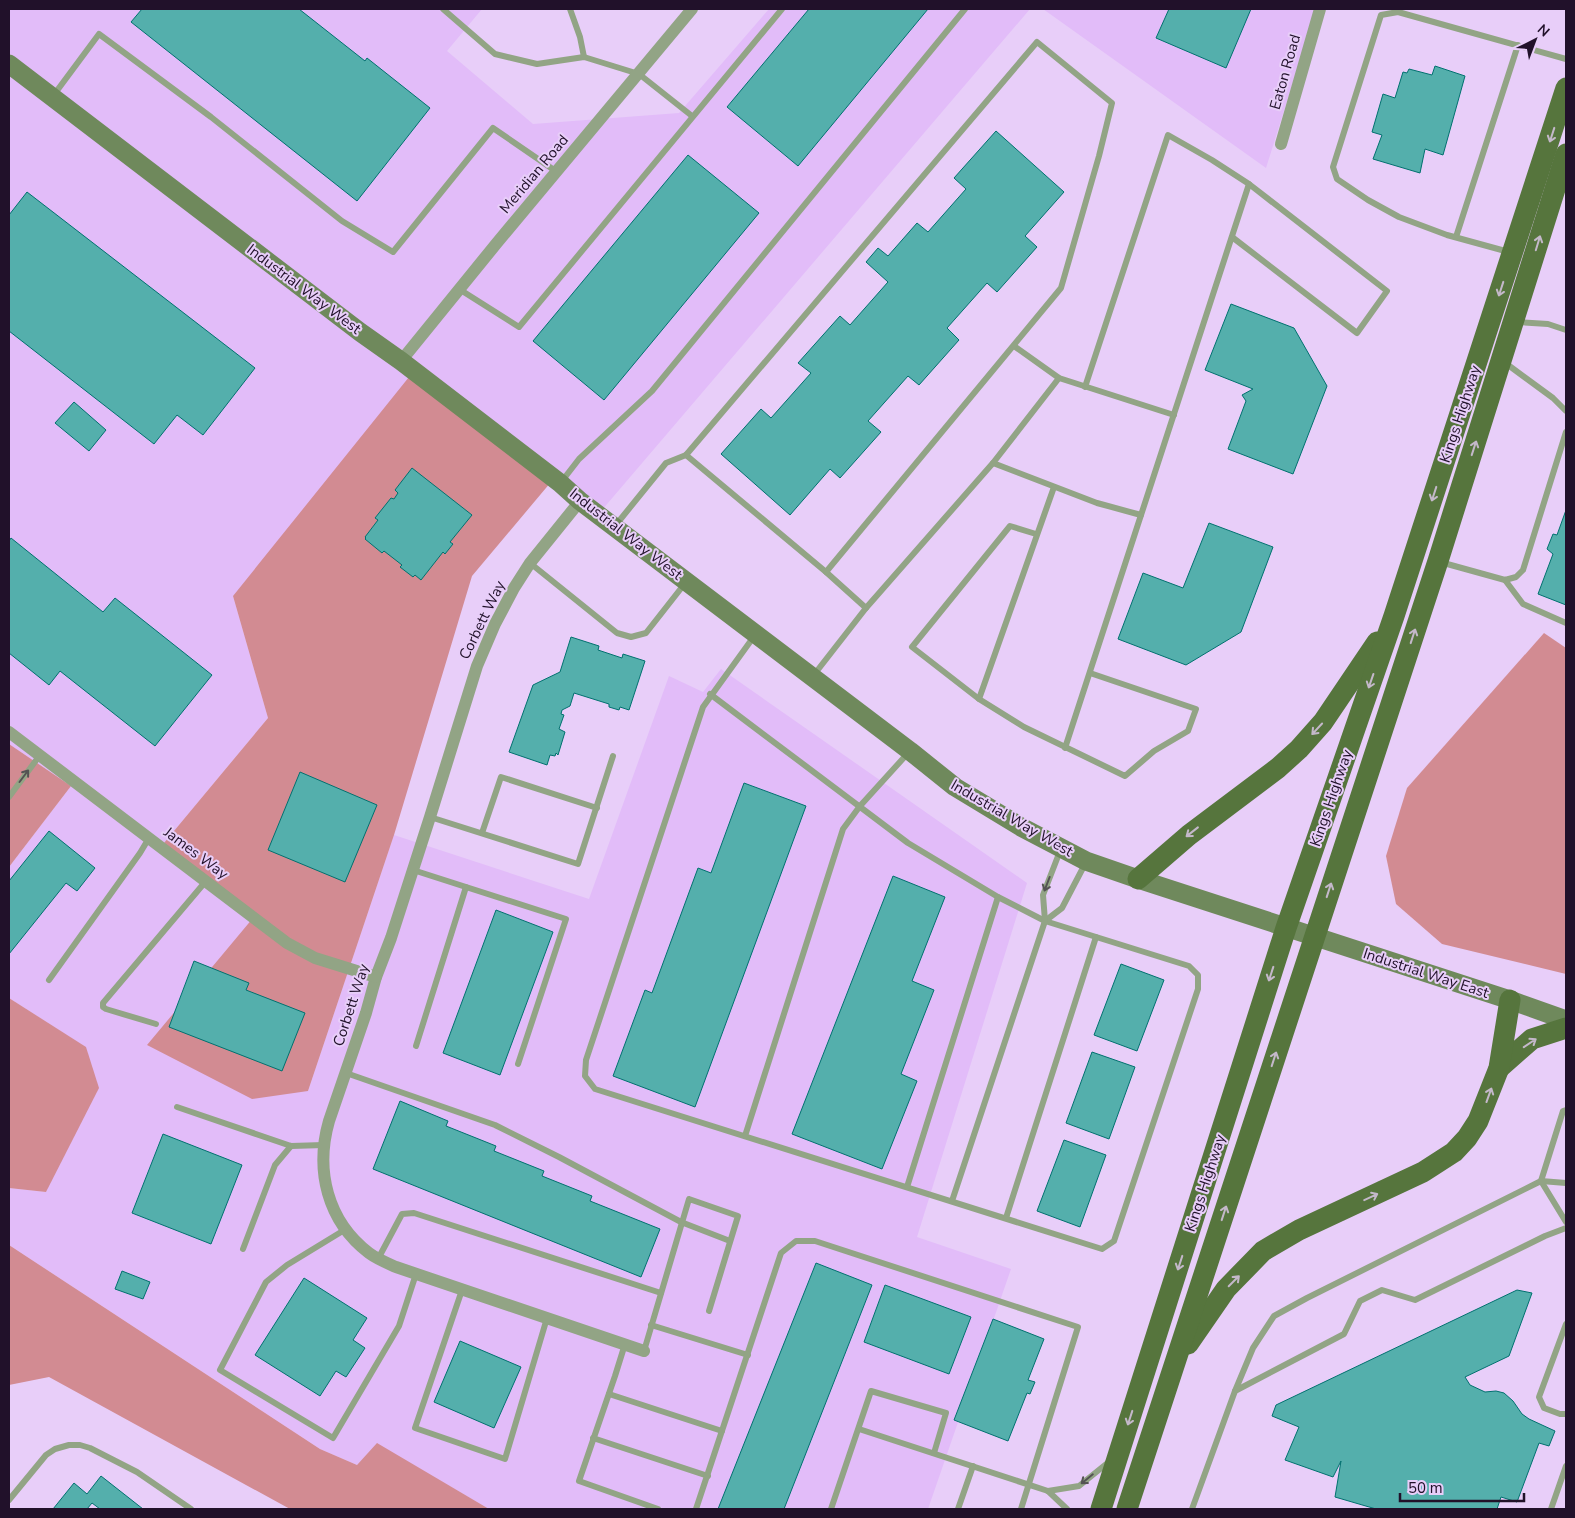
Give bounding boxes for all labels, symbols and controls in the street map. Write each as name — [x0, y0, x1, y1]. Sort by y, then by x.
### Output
north arrow — [1510, 15, 1560, 65]
text: N — [1533, 20, 1554, 41]
street label: Eaton Road — [1265, 32, 1305, 112]
one-way arrow — [1546, 126, 1556, 142]
street label: Meridian Road — [495, 130, 573, 218]
one-way arrow — [1534, 235, 1544, 251]
street label: Industrial Way West — [243, 239, 366, 339]
one-way arrow — [1496, 281, 1505, 297]
street label: Kings Highway — [1435, 362, 1485, 465]
one-way arrow — [1469, 440, 1479, 456]
street label: Industrial Way West — [565, 484, 687, 585]
one-way arrow — [1429, 485, 1438, 501]
street label: Corbett Way — [454, 577, 510, 663]
one-way arrow — [1409, 628, 1418, 644]
one-way arrow — [1366, 673, 1375, 688]
one-way arrow — [1311, 722, 1323, 735]
street label: Kings Highway — [1305, 747, 1357, 849]
one-way arrow — [19, 770, 30, 783]
street label: Industrial Way West — [947, 775, 1077, 862]
street label: James Way — [159, 822, 233, 884]
one-way arrow — [1186, 827, 1199, 838]
one-way arrow — [1042, 876, 1051, 891]
one-way arrow — [1325, 882, 1335, 898]
street label: Industrial Way East — [1361, 943, 1492, 1003]
street label: Corbett Way — [328, 961, 374, 1049]
one-way arrow — [1266, 966, 1275, 982]
one-way arrow — [1522, 1037, 1536, 1047]
one-way arrow — [1270, 1051, 1279, 1067]
one-way arrow — [1485, 1088, 1494, 1103]
street label: Kings Highway — [1180, 1131, 1230, 1234]
one-way arrow — [1363, 1191, 1378, 1201]
one-way arrow — [1219, 1206, 1229, 1222]
one-way arrow — [1174, 1254, 1184, 1270]
one-way arrow — [1228, 1275, 1240, 1287]
one-way arrow — [1125, 1409, 1135, 1425]
scale bar — [1400, 1470, 1524, 1502]
one-way arrow — [1080, 1474, 1093, 1485]
text: 50 m — [1408, 1478, 1443, 1498]

